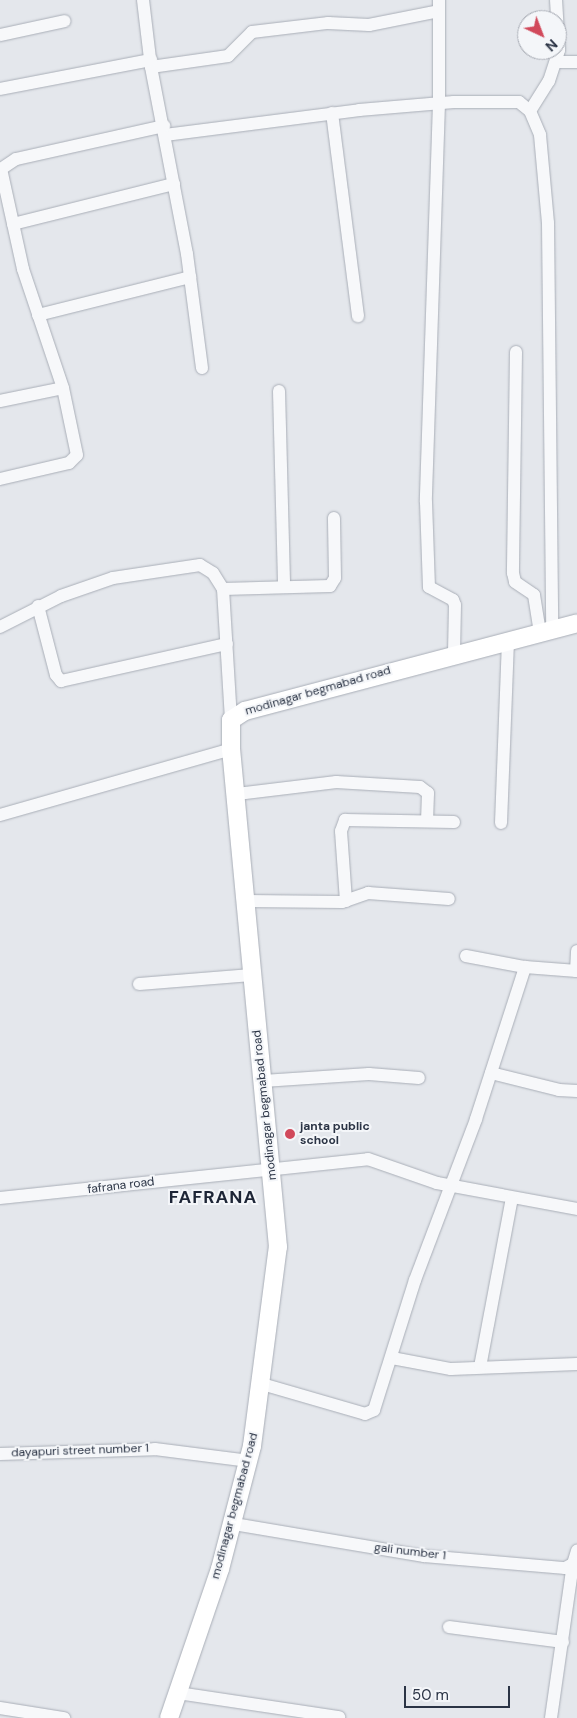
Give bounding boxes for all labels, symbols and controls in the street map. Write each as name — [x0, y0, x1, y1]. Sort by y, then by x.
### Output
north arrow — [517, 10, 567, 60]
text: N — [542, 35, 561, 55]
street label: modinagar begmabad road — [244, 663, 392, 719]
street label: modinagar begmabad road — [250, 1029, 280, 1181]
place label: janta public school — [300, 1120, 370, 1148]
marker: janta public school — [284, 1128, 296, 1140]
street label: fafrana road — [87, 1175, 155, 1197]
district label: FAFRANA — [168, 1186, 258, 1208]
street label: modinagar begmabad road — [209, 1431, 261, 1581]
street label: dayapuri street number 1 — [11, 1441, 149, 1461]
street label: gali number 1 — [373, 1540, 447, 1564]
scale bar — [407, 1676, 513, 1708]
text: 50 m — [412, 1685, 449, 1705]

